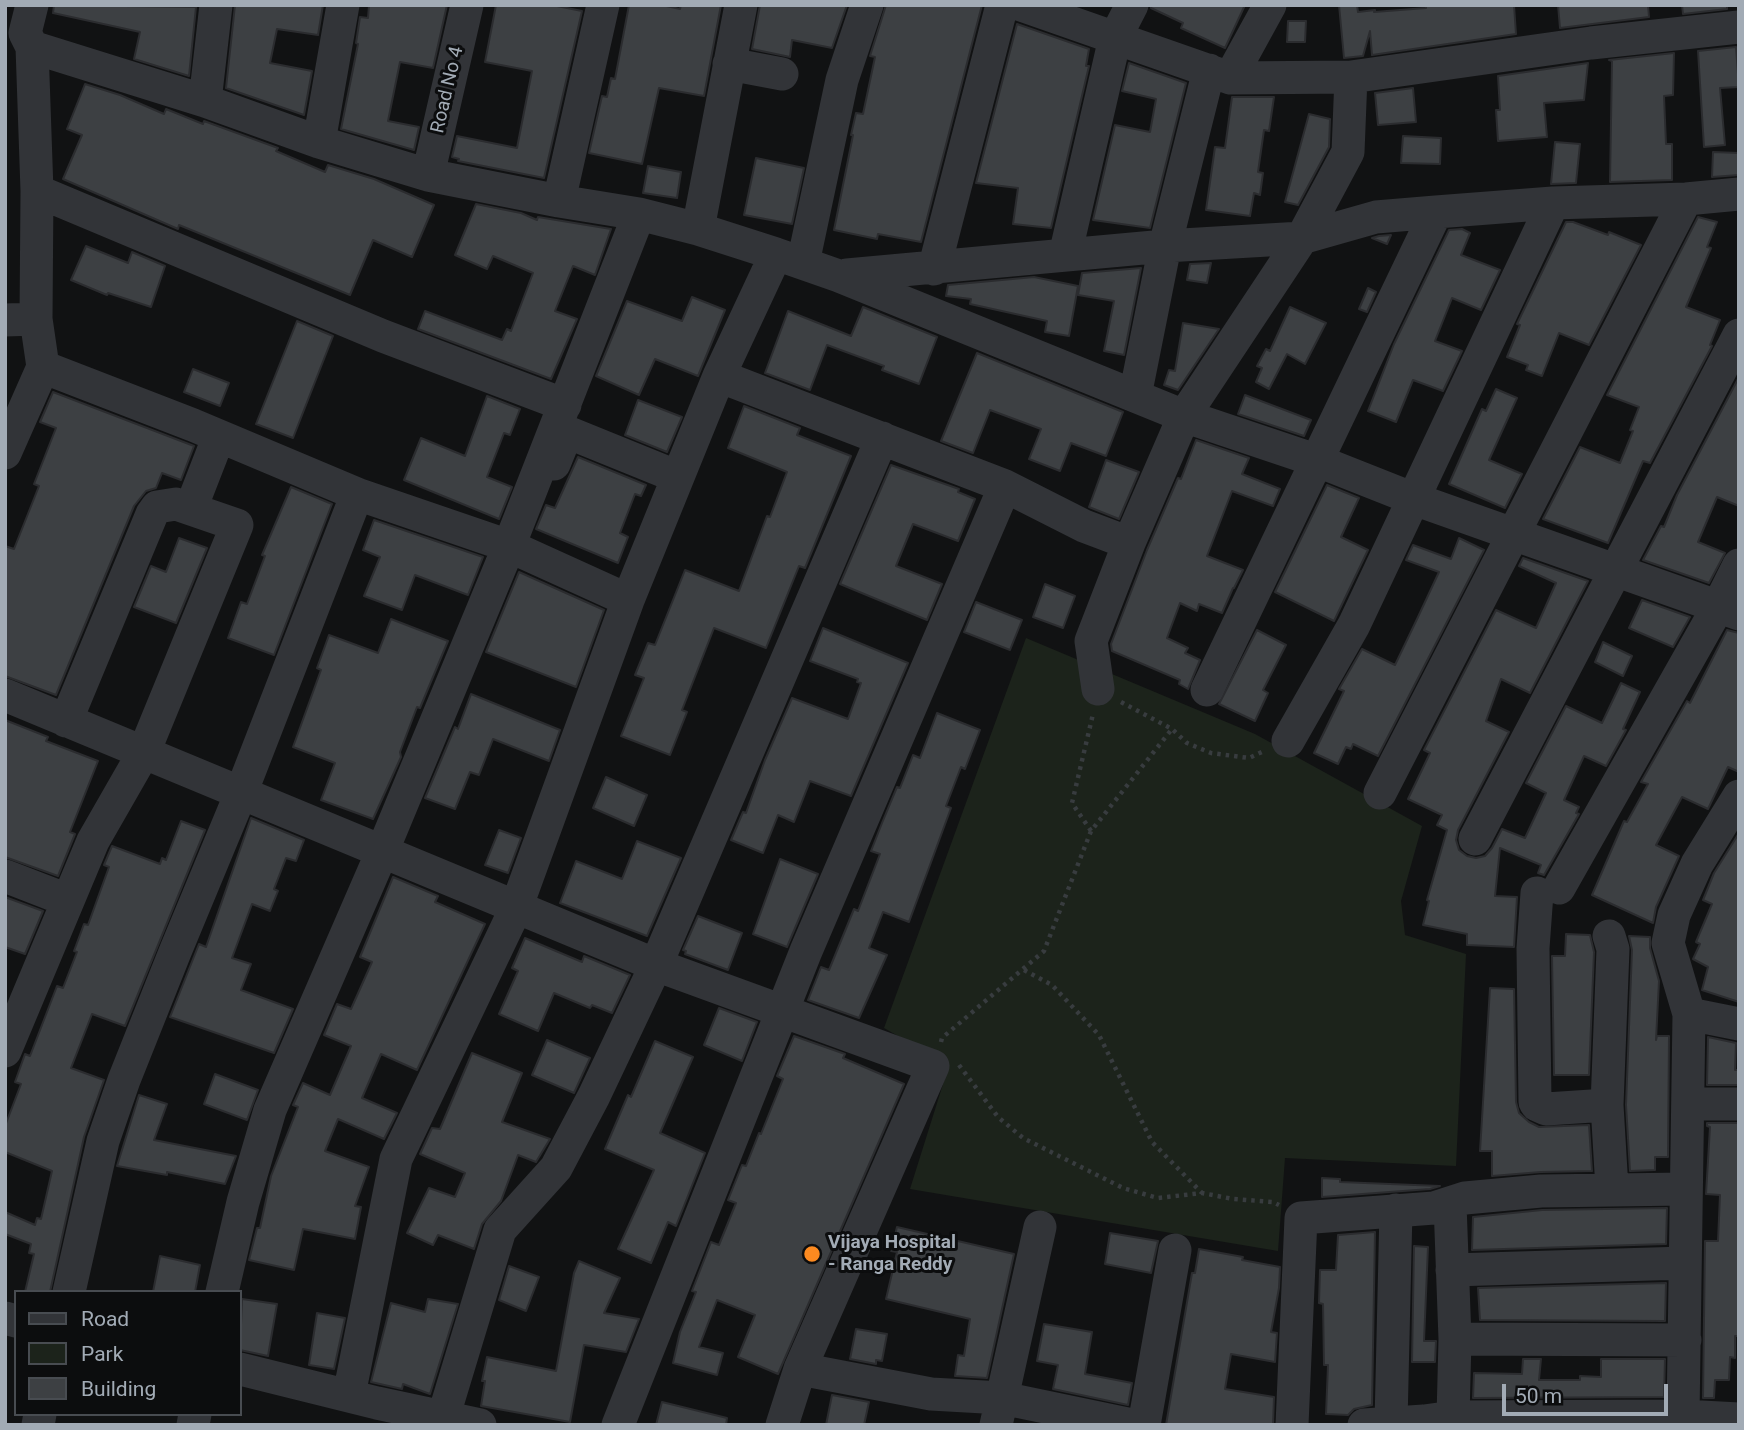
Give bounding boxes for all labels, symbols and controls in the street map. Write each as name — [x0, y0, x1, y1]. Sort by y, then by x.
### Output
street label: Road No 4 — [427, 45, 469, 135]
place label: Vijaya Hospital - Ranga Reddy — [828, 1232, 956, 1276]
marker: Vijaya Hospital - Ranga Reddy — [802, 1244, 822, 1264]
legend — [14, 1290, 242, 1416]
text: Road — [81, 1307, 129, 1331]
text: Park — [81, 1342, 123, 1366]
scale bar — [1506, 1370, 1672, 1414]
text: Building — [81, 1377, 156, 1401]
text: 50 m — [1515, 1384, 1562, 1408]

